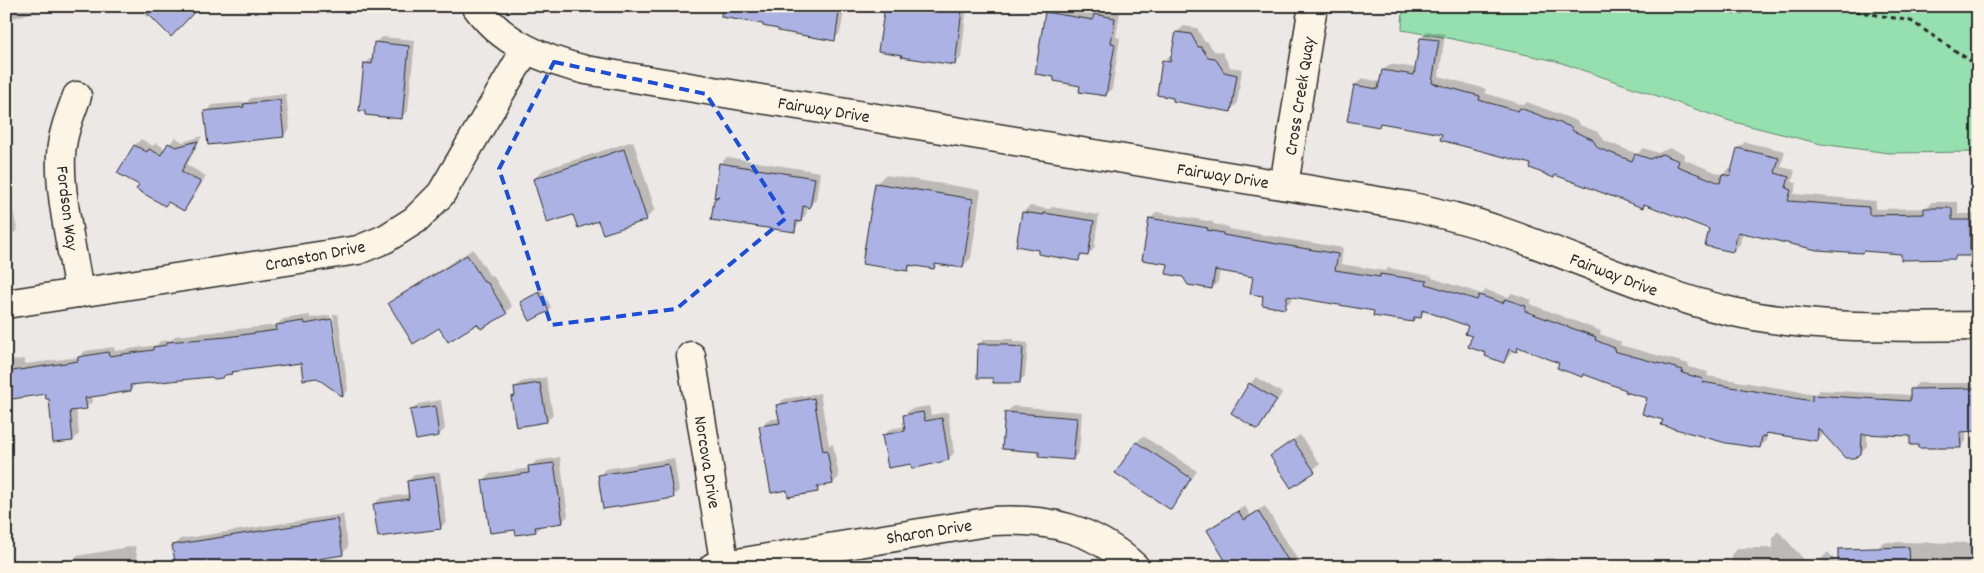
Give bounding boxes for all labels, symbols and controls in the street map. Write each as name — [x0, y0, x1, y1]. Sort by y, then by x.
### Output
street label: Cross Creek Quay — [1280, 35, 1323, 157]
street label: Fairway Drive — [776, 92, 871, 131]
street label: Fairway Drive — [1175, 158, 1270, 197]
street label: Fordson Way — [48, 164, 83, 253]
street label: Cranston Drive — [263, 235, 368, 279]
street label: Fairway Drive — [1565, 248, 1661, 305]
street label: Norcova Drive — [686, 414, 725, 511]
street label: Sharon Drive — [885, 514, 974, 553]

